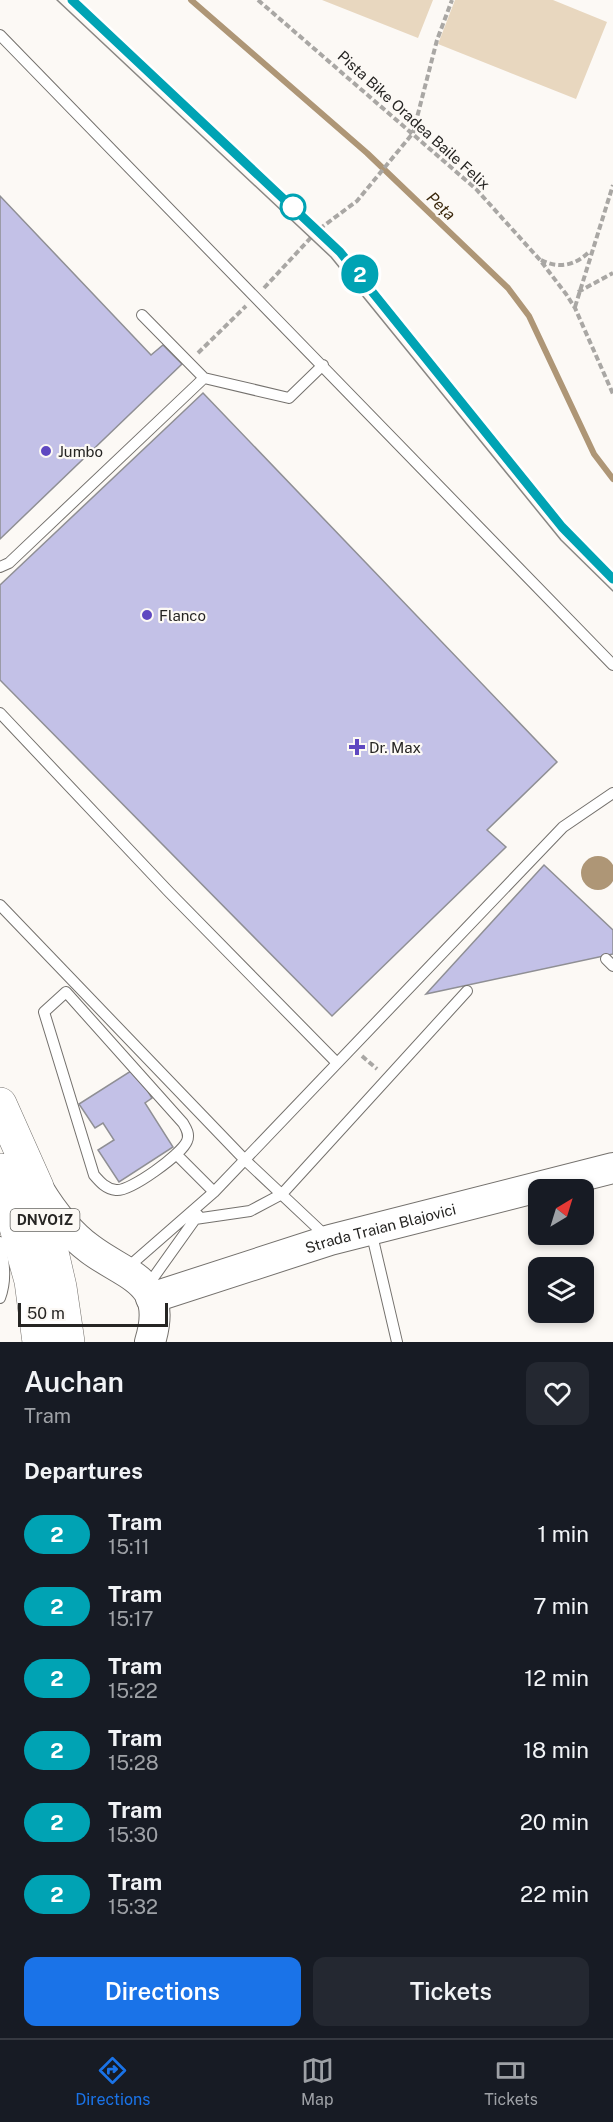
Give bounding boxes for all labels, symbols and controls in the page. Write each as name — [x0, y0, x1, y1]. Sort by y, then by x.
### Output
street label: Pista Bike Oradea Baile Felix — [334, 47, 494, 193]
water label: Peța — [423, 188, 459, 224]
unlabelled marker — [280, 194, 306, 220]
line badge: 2 — [340, 254, 380, 294]
text: 2 — [353, 262, 367, 287]
place label: Jumbo — [58, 443, 103, 460]
marker: Jumbo — [39, 444, 53, 458]
place label: Flanco — [159, 607, 206, 624]
marker: Flanco — [140, 608, 154, 622]
place label: Dr. Max — [369, 739, 421, 756]
marker: Dr. Max — [350, 740, 364, 754]
north arrow — [528, 1179, 594, 1245]
map controls — [528, 1179, 594, 1323]
street label: Strada Traian Blajovici — [303, 1200, 458, 1256]
road number: DNVO1Z — [10, 1209, 80, 1231]
button: layers — [528, 1257, 594, 1323]
scale bar — [18, 1300, 168, 1328]
text: 50 m — [27, 1304, 65, 1323]
button: heart — [526, 1362, 589, 1425]
text: Auchan — [24, 1365, 124, 1398]
text: Tram — [24, 1404, 71, 1428]
text: Departures — [24, 1458, 143, 1484]
text: Tram — [108, 1509, 162, 1535]
text: 1 min — [537, 1521, 589, 1547]
text: 2 — [50, 1522, 64, 1547]
text: 15:11 — [108, 1535, 150, 1559]
text: Tram — [108, 1581, 162, 1607]
text: 7 min — [533, 1593, 589, 1619]
text: 2 — [50, 1594, 64, 1619]
text: 15:17 — [108, 1607, 154, 1631]
text: Tram — [108, 1653, 162, 1679]
text: 12 min — [524, 1665, 589, 1691]
text: 2 — [50, 1666, 64, 1691]
text: 15:22 — [108, 1679, 158, 1703]
text: Tram — [108, 1725, 162, 1751]
text: 18 min — [523, 1737, 589, 1763]
text: 2 — [50, 1738, 64, 1763]
text: 15:28 — [108, 1751, 159, 1775]
text: Tram — [108, 1797, 162, 1823]
text: 20 min — [520, 1809, 589, 1835]
text: 2 — [50, 1810, 64, 1835]
text: 15:30 — [108, 1823, 158, 1847]
text: Tram — [108, 1869, 162, 1895]
text: 22 min — [520, 1881, 589, 1907]
text: 2 — [50, 1882, 64, 1907]
text: 15:32 — [108, 1895, 158, 1919]
button: Directions — [24, 1957, 301, 2026]
button: Tickets — [313, 1957, 589, 2026]
tab: Directions — [75, 2054, 150, 2109]
tab: Map — [301, 2054, 334, 2109]
tab: Tickets — [484, 2054, 538, 2109]

